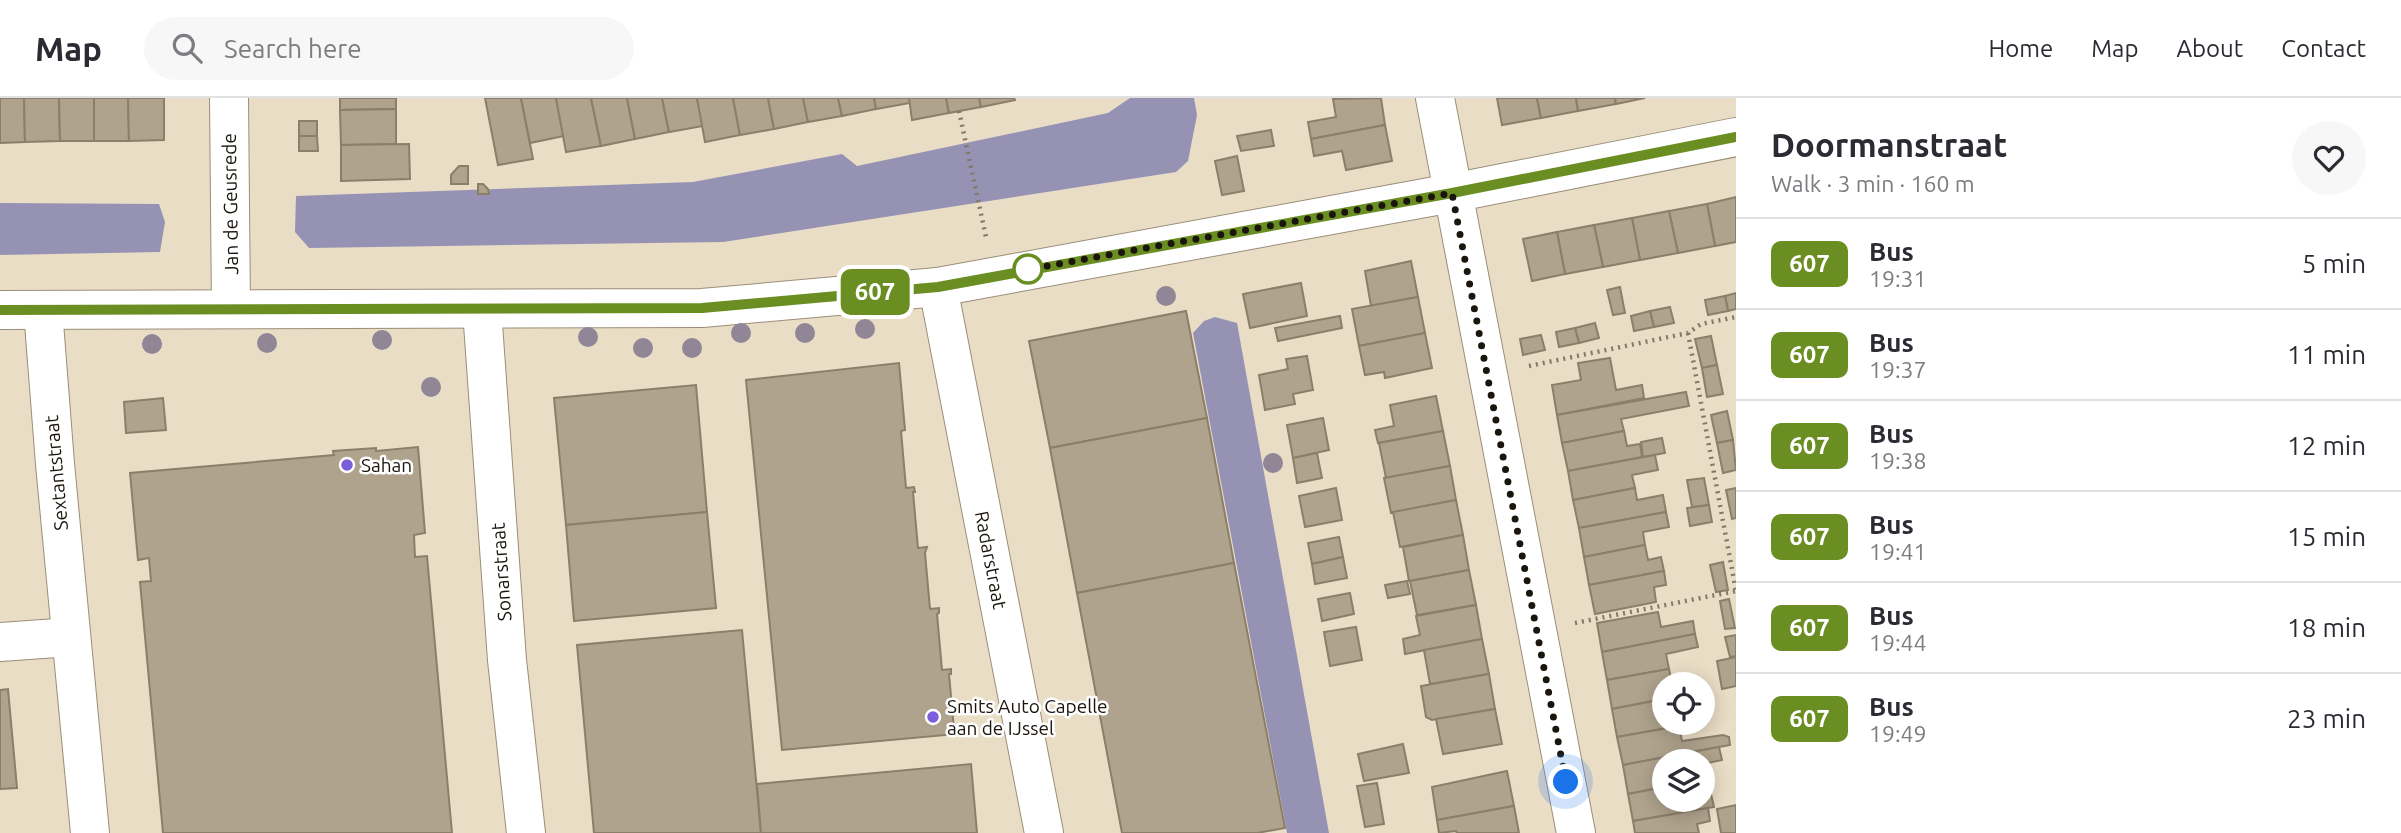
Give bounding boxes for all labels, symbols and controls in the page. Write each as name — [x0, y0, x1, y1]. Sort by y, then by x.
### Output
search box — [144, 17, 634, 80]
icon: search — [168, 29, 206, 67]
text: Map — [35, 30, 102, 67]
text: Search here — [224, 34, 362, 63]
text: Home — [1988, 35, 2053, 62]
text: Map — [2091, 35, 2138, 62]
text: About — [2176, 35, 2243, 62]
text: Contact — [2281, 35, 2366, 62]
button: heart — [2292, 121, 2366, 195]
text: Doormanstraat — [1771, 126, 2007, 163]
street label: Jan de Geusrede — [218, 133, 242, 275]
text: Walk · 3 min · 160 m — [1771, 171, 1975, 196]
text: Bus — [1869, 237, 1914, 266]
text: 5 min — [2302, 249, 2366, 278]
text: 607 — [1789, 250, 1830, 277]
unlabelled marker — [1013, 254, 1043, 284]
text: 19:31 — [1869, 266, 1927, 291]
line badge: 607 — [835, 269, 915, 315]
text: 607 — [855, 278, 895, 305]
text: Bus — [1869, 328, 1914, 357]
text: 11 min — [2287, 340, 2366, 369]
text: 607 — [1789, 341, 1830, 368]
text: 19:37 — [1869, 357, 1927, 382]
street label: Sextantstraat — [40, 414, 72, 531]
text: Bus — [1869, 419, 1914, 448]
text: 12 min — [2287, 431, 2366, 460]
text: 607 — [1789, 432, 1830, 459]
text: 19:38 — [1869, 448, 1927, 473]
place label: Sahan — [361, 454, 412, 476]
marker: Sahan — [339, 457, 355, 473]
street label: Radarstraat — [971, 509, 1011, 611]
text: Bus — [1869, 510, 1914, 539]
street label: Sonarstraat — [487, 521, 515, 622]
text: 15 min — [2287, 522, 2366, 551]
text: 607 — [1789, 523, 1830, 550]
text: 19:41 — [1869, 539, 1927, 564]
text: Bus — [1869, 601, 1914, 630]
text: 18 min — [2287, 613, 2366, 642]
text: 607 — [1789, 614, 1830, 641]
text: 19:44 — [1869, 630, 1927, 655]
map controls — [1652, 672, 1715, 812]
button: locate — [1652, 672, 1715, 735]
text: Bus — [1869, 692, 1914, 721]
place label: Smits Auto Capelle aan de IJssel — [947, 695, 1108, 739]
text: 23 min — [2287, 704, 2366, 733]
text: 607 — [1789, 705, 1830, 732]
marker: Smits Auto Capelle aan de IJssel — [925, 709, 941, 725]
text: 19:49 — [1869, 721, 1927, 746]
button: layers — [1652, 749, 1715, 812]
your location — [1548, 764, 1583, 799]

